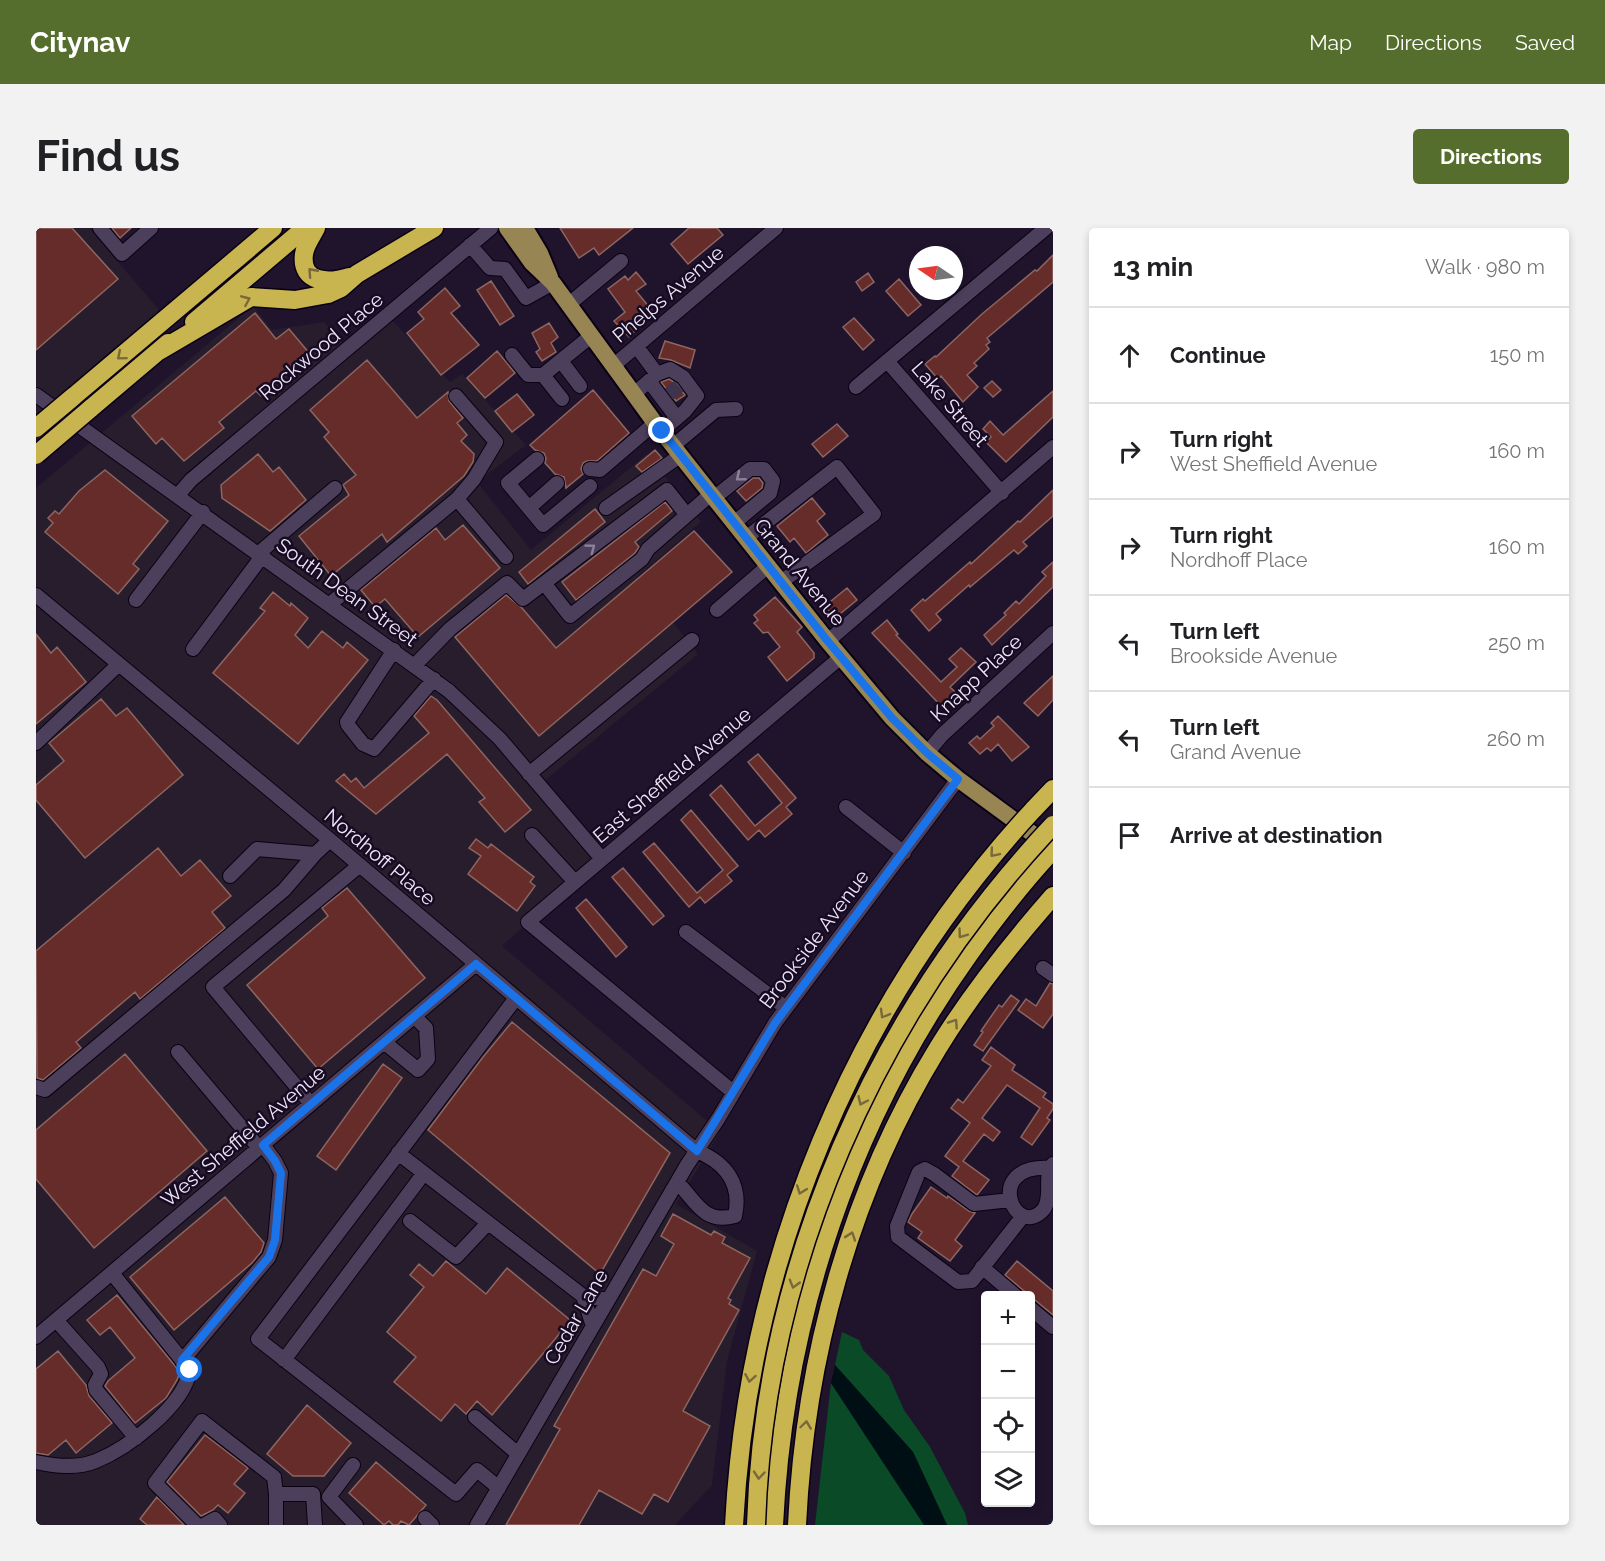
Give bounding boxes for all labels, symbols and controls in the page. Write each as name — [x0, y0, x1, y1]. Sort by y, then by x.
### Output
text: Citynav — [30, 26, 130, 59]
text: Map — [1309, 30, 1352, 55]
text: Directions — [1385, 30, 1482, 55]
text: Saved — [1515, 30, 1575, 55]
button: Directions — [1413, 129, 1569, 184]
text: Find us — [36, 132, 180, 181]
street label: Phelps Avenue — [607, 240, 729, 348]
north arrow — [909, 246, 963, 300]
text: 13 min — [1113, 252, 1193, 282]
text: Walk · 980 m — [1425, 255, 1545, 279]
one-way arrow — [308, 268, 319, 279]
street label: Rockwood Place — [254, 287, 388, 405]
one-way arrow — [239, 295, 250, 307]
icon: ahead — [1113, 339, 1146, 372]
text: Continue — [1170, 342, 1266, 368]
text: 150 m — [1490, 343, 1545, 367]
one-way arrow — [117, 348, 128, 359]
street label: Lake Street — [907, 357, 994, 452]
route end — [648, 417, 674, 443]
text: Turn right — [1170, 426, 1273, 452]
icon: right — [1113, 435, 1146, 468]
text: 160 m — [1489, 439, 1545, 463]
text: West Sheffield Avenue — [1170, 452, 1377, 476]
one-way arrow — [736, 470, 747, 481]
street label: Grand Avenue — [749, 514, 851, 631]
text: Turn right — [1170, 522, 1273, 548]
icon: right — [1113, 531, 1146, 564]
street label: South Dean Street — [272, 533, 422, 651]
text: 160 m — [1489, 535, 1545, 559]
one-way arrow — [584, 544, 595, 555]
text: Nordhoff Place — [1170, 548, 1307, 572]
text: Turn left — [1170, 618, 1260, 644]
icon: left — [1113, 627, 1146, 660]
street label: Knapp Place — [925, 629, 1027, 727]
text: 250 m — [1488, 631, 1545, 655]
text: Brookside Avenue — [1170, 644, 1337, 668]
street label: East Sheffield Avenue — [588, 702, 756, 848]
text: Turn left — [1170, 714, 1260, 740]
icon: left — [1113, 723, 1146, 756]
text: 260 m — [1487, 727, 1545, 751]
text: Grand Avenue — [1170, 740, 1301, 764]
street label: Nordhoff Place — [320, 804, 441, 911]
icon: arrive — [1113, 819, 1146, 852]
text: Arrive at destination — [1170, 822, 1383, 848]
one-way arrow — [991, 846, 1002, 857]
street label: Brookside Avenue — [754, 865, 874, 1013]
one-way arrow — [958, 928, 969, 939]
one-way arrow — [880, 1007, 891, 1018]
one-way arrow — [947, 1019, 958, 1030]
street label: West Sheffield Avenue — [156, 1060, 330, 1212]
one-way arrow — [858, 1095, 870, 1106]
one-way arrow — [796, 1184, 809, 1195]
one-way arrow — [844, 1231, 856, 1242]
street label: Cedar Lane — [539, 1265, 613, 1369]
one-way arrow — [789, 1278, 801, 1289]
map controls — [981, 1291, 1035, 1507]
button: + — [981, 1291, 1035, 1345]
button: − — [981, 1345, 1035, 1399]
route start — [176, 1356, 202, 1382]
one-way arrow — [744, 1373, 757, 1383]
button: locate — [981, 1399, 1035, 1453]
one-way arrow — [799, 1420, 811, 1430]
button: layers — [981, 1453, 1035, 1507]
one-way arrow — [753, 1471, 766, 1480]

